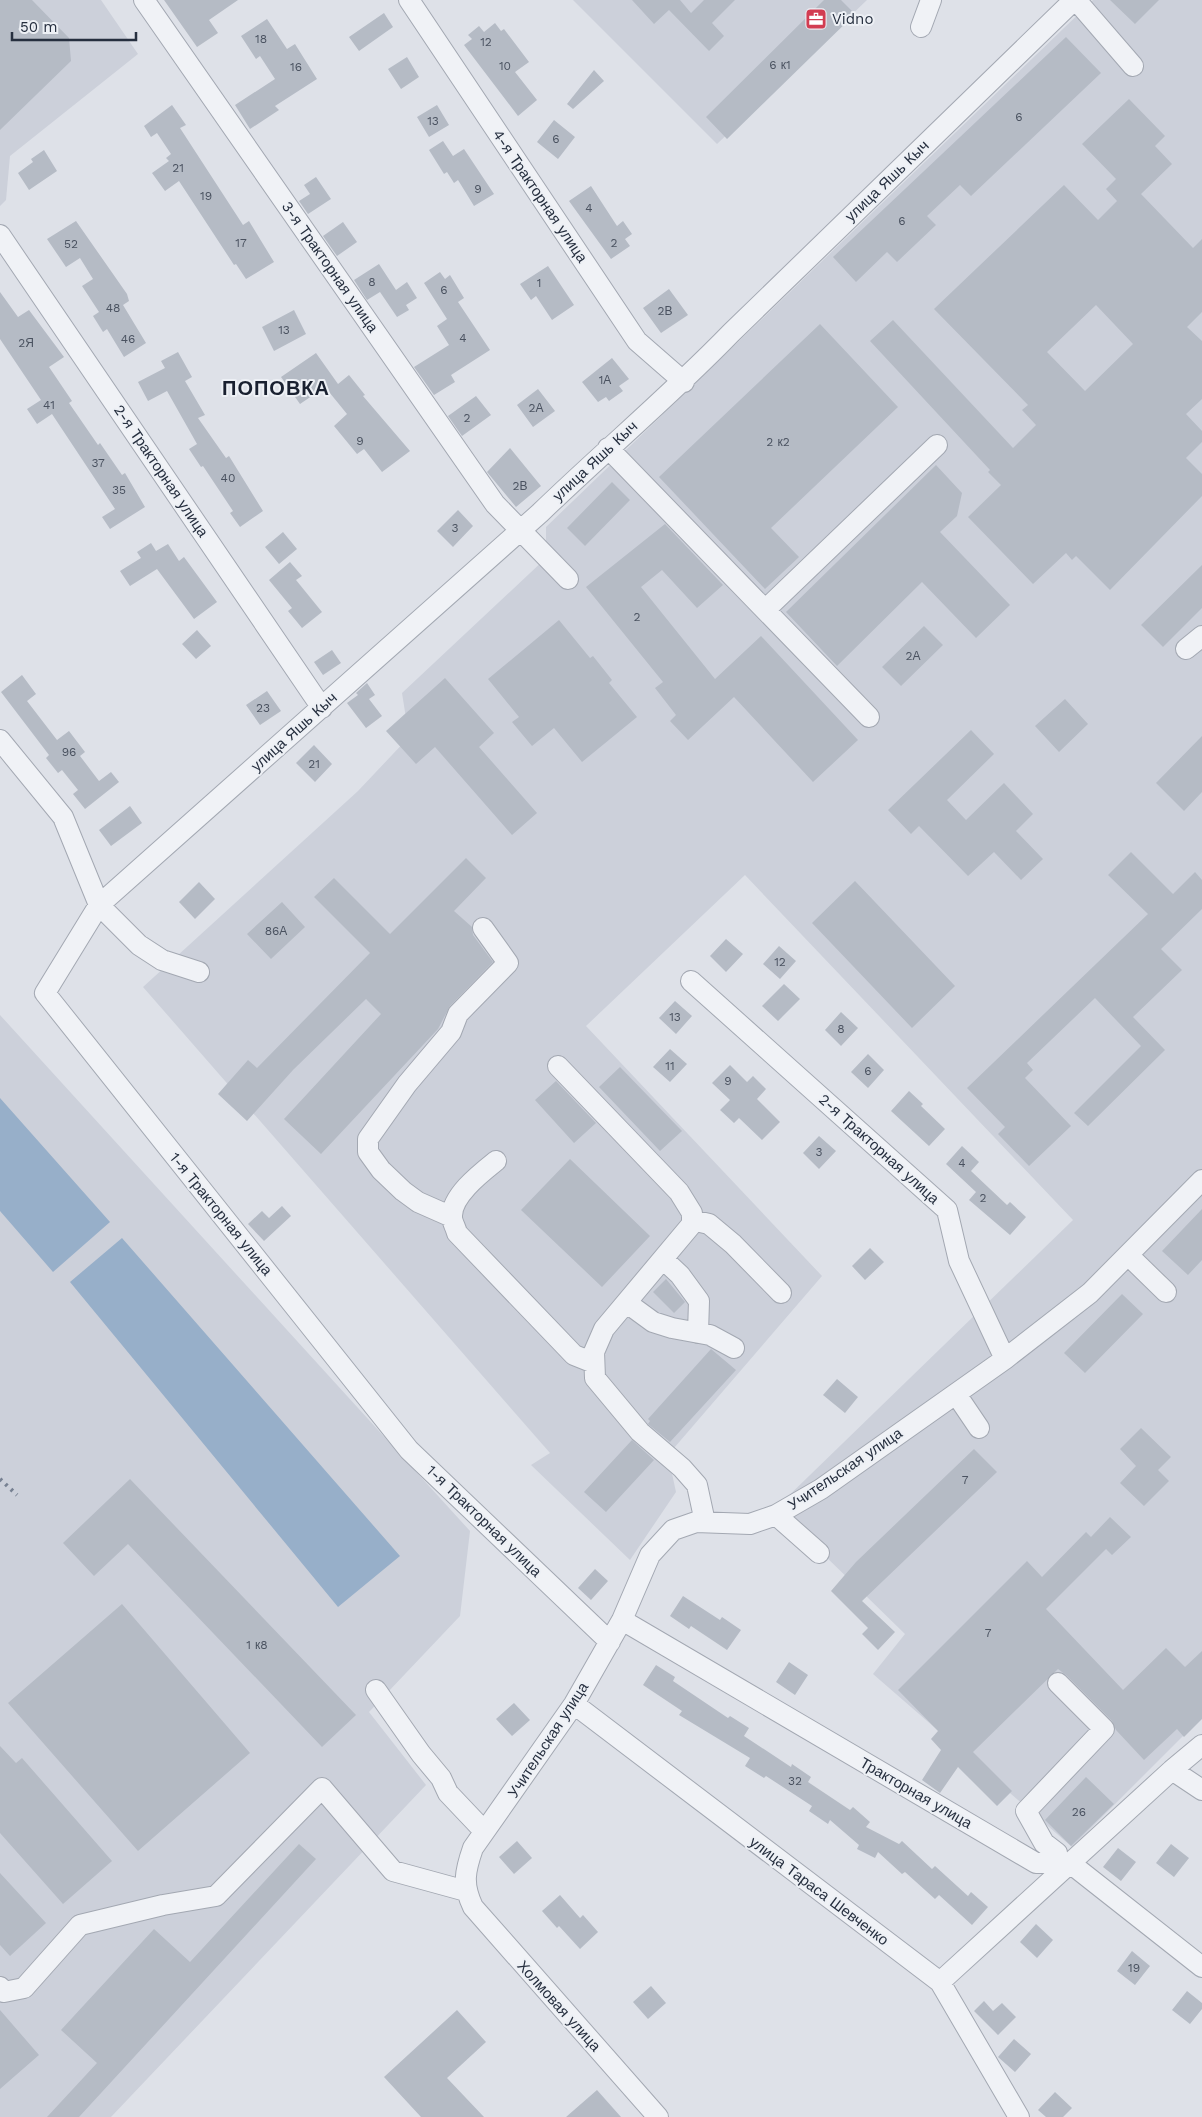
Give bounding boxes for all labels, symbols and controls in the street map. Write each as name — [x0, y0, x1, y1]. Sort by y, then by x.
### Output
office icon: Vidno — [804, 7, 828, 31]
scale bar — [12, 10, 136, 42]
place label: Vidno — [832, 10, 873, 28]
text: 50 m — [20, 18, 57, 36]
house number: 18 — [255, 32, 267, 46]
house number: 12 — [480, 35, 492, 49]
house number: 6 к1 — [769, 58, 791, 72]
house number: 10 — [499, 59, 511, 73]
house number: 16 — [290, 60, 302, 74]
house number: 6 — [1015, 110, 1023, 124]
house number: 13 — [427, 114, 439, 128]
street label: 4-я Тракторная улица — [489, 126, 591, 266]
house number: 6 — [552, 132, 560, 146]
street label: улица Яшь Кыч — [841, 136, 933, 226]
house number: 21 — [172, 161, 184, 175]
house number: 9 — [474, 182, 482, 196]
house number: 19 — [200, 189, 212, 203]
street label: 3-я Тракторная улица — [278, 198, 382, 337]
house number: 4 — [585, 201, 593, 215]
house number: 6 — [898, 214, 906, 228]
house number: 17 — [235, 236, 247, 250]
house number: 2 — [611, 236, 618, 250]
house number: 52 — [64, 237, 78, 251]
house number: 8 — [368, 275, 376, 289]
house number: 1 — [537, 276, 541, 290]
house number: 6 — [440, 283, 448, 297]
house number: 48 — [106, 301, 120, 315]
house number: 2В — [658, 304, 673, 318]
house number: 13 — [278, 323, 290, 337]
house number: 4 — [459, 331, 467, 345]
house number: 46 — [121, 332, 135, 346]
house number: 2Я — [18, 336, 34, 350]
house number: 1А — [599, 373, 611, 387]
district label: ПОПОВКА — [222, 376, 330, 400]
house number: 41 — [43, 398, 55, 412]
street label: 2-я Тракторная улица — [110, 401, 212, 541]
house number: 2А — [529, 401, 544, 415]
house number: 2 — [464, 411, 471, 425]
street label: улица Яшь Кыч — [549, 417, 641, 505]
house number: 9 — [356, 434, 364, 448]
house number: 2 к2 — [766, 435, 790, 449]
house number: 37 — [91, 456, 105, 470]
house number: 40 — [221, 471, 235, 485]
house number: 2В — [513, 479, 528, 493]
house number: 35 — [112, 483, 126, 497]
house number: 3 — [452, 521, 459, 535]
house number: 2 — [634, 610, 641, 624]
house number: 2А — [906, 649, 921, 663]
street label: улица Яшь Кыч — [247, 689, 341, 775]
house number: 23 — [256, 701, 270, 715]
house number: 96 — [62, 745, 76, 759]
house number: 21 — [308, 757, 320, 771]
house number: 86А — [265, 924, 287, 938]
house number: 12 — [774, 955, 786, 969]
house number: 13 — [669, 1010, 681, 1024]
house number: 8 — [837, 1022, 845, 1036]
house number: 11 — [665, 1059, 675, 1073]
house number: 6 — [864, 1064, 872, 1078]
house number: 9 — [724, 1074, 732, 1088]
street label: 2-я Тракторная улица — [815, 1090, 943, 1208]
house number: 3 — [816, 1145, 823, 1159]
street label: 1-я Тракторная улица — [166, 1149, 277, 1280]
house number: 4 — [958, 1156, 966, 1170]
house number: 2 — [980, 1191, 987, 1205]
street label: Учительская улица — [784, 1424, 906, 1514]
street label: 1-я Тракторная улица — [423, 1461, 546, 1581]
house number: 7 — [962, 1473, 969, 1487]
house number: 7 — [985, 1626, 992, 1640]
house number: 1 к8 — [246, 1638, 268, 1652]
street label: Учительская улица — [504, 1678, 592, 1801]
street label: Тракторная улица — [857, 1754, 976, 1833]
house number: 32 — [788, 1774, 802, 1788]
house number: 26 — [1072, 1805, 1086, 1819]
street label: улица Тараса Шевченко — [746, 1833, 892, 1949]
street label: Холмовая улица — [514, 1957, 605, 2056]
house number: 19 — [1128, 1961, 1140, 1975]

